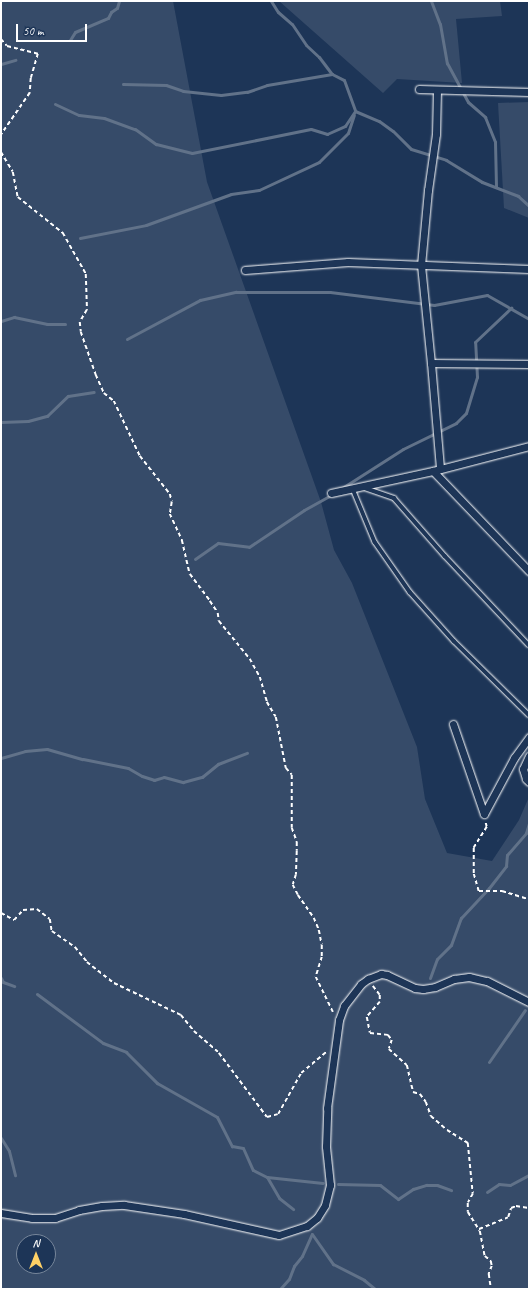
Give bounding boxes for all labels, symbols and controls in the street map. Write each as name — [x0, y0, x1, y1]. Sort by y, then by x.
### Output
scale bar — [18, 16, 89, 42]
text: 50 m — [23, 23, 43, 39]
north arrow — [16, 1234, 56, 1274]
text: N — [33, 1236, 39, 1250]

